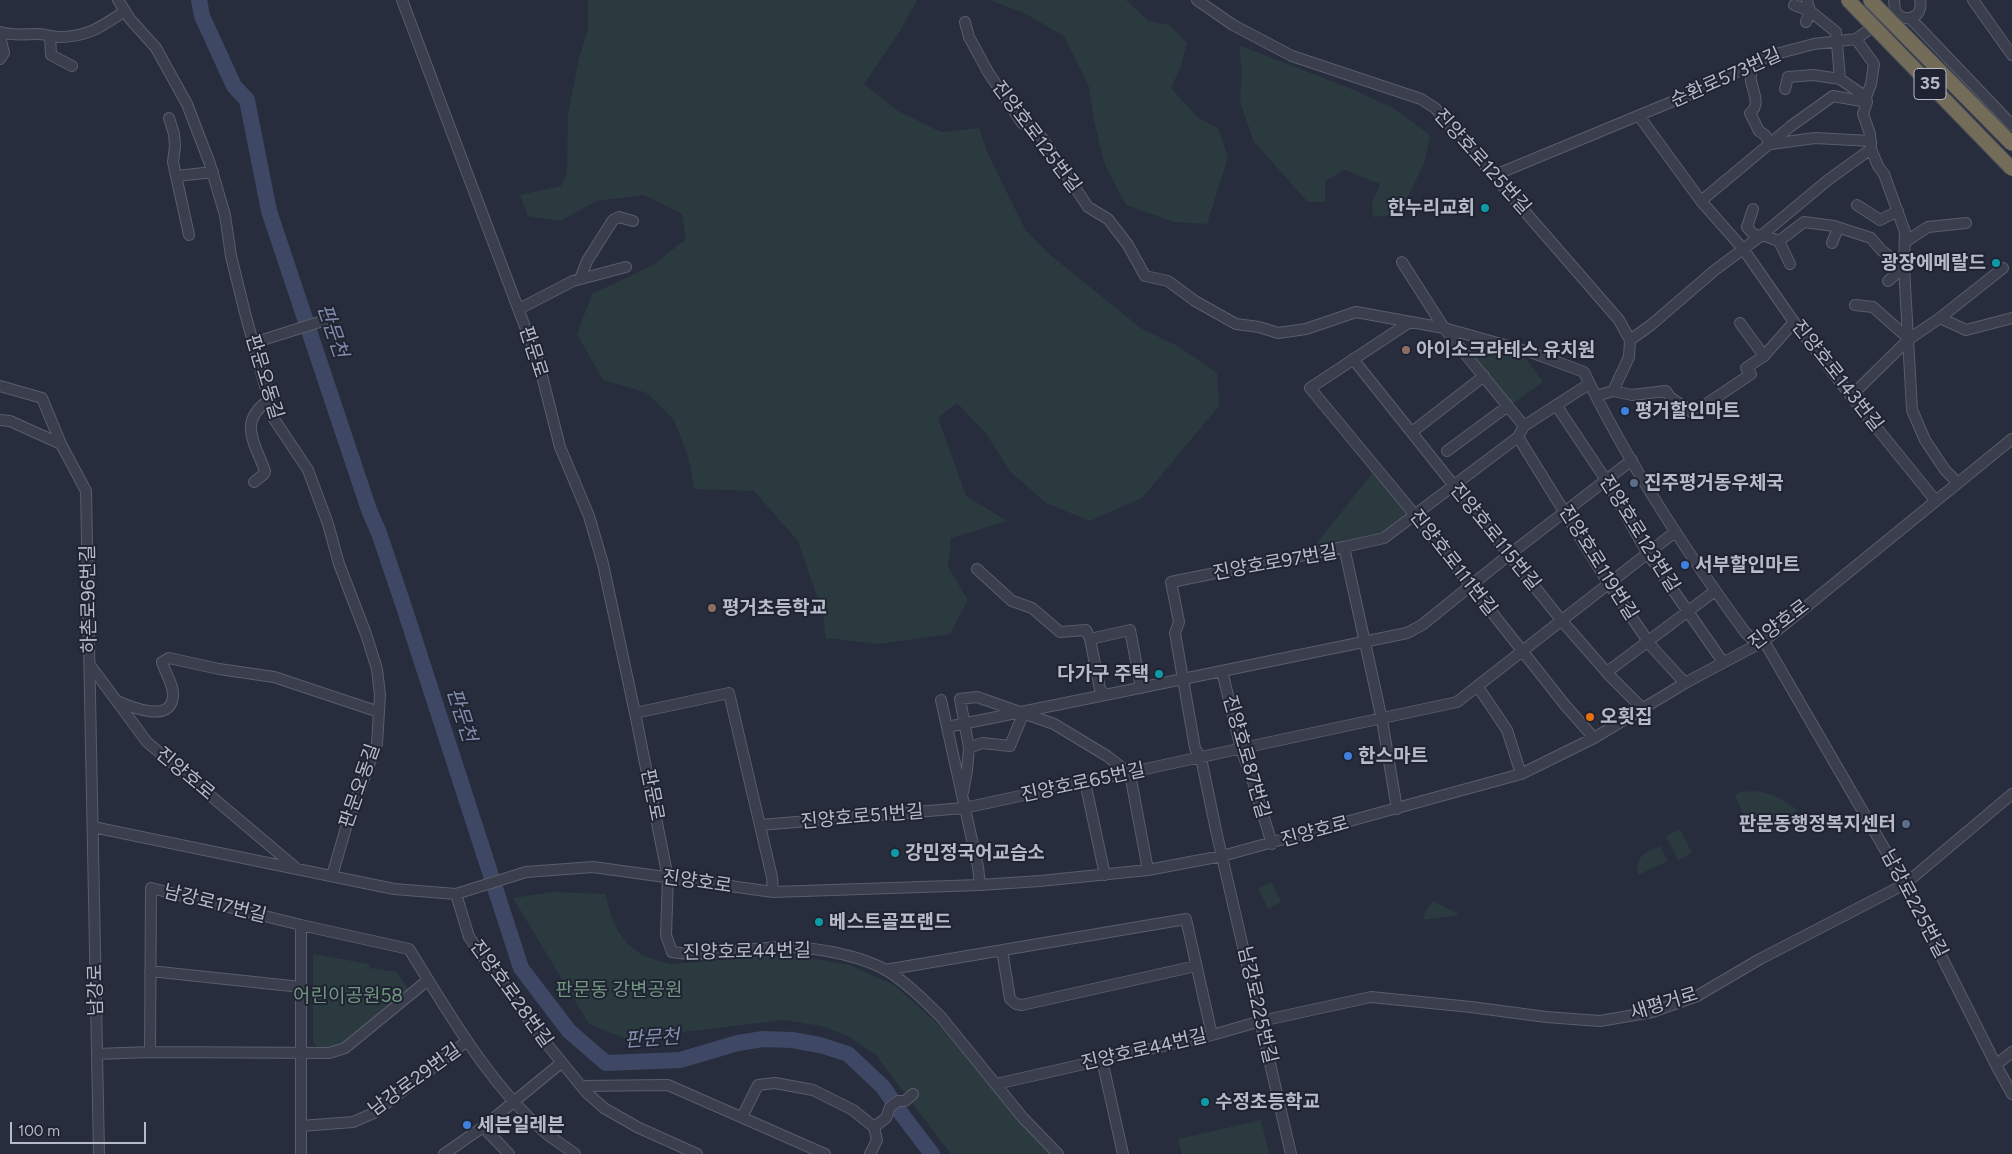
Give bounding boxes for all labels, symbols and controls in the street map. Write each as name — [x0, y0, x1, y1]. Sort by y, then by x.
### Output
street label: 순환로573번길 — [1667, 43, 1785, 113]
road number: 35 — [1914, 68, 1946, 100]
street label: 진양호로125번길 — [986, 77, 1086, 197]
street label: 진양호로125번길 — [1429, 104, 1535, 220]
place label: 한누리교회 — [1388, 197, 1475, 219]
marker: 한누리교회 — [1479, 202, 1491, 214]
place label: 광장에메랄드 — [1881, 252, 1986, 274]
marker: 광장에메랄드 — [1990, 257, 2002, 269]
water label: 판문천 — [312, 301, 352, 361]
street label: 진양호로143번길 — [1787, 316, 1887, 436]
street label: 판문로 — [514, 324, 552, 380]
street label: 판문오동길 — [240, 332, 288, 422]
place label: 아이소크라테스 유치원 — [1416, 339, 1595, 361]
marker: 아이소크라테스 유치원 — [1400, 344, 1412, 356]
place label: 평거할인마트 — [1635, 400, 1740, 422]
marker: 평거할인마트 — [1619, 405, 1631, 417]
street label: 진양호로123번길 — [1594, 471, 1684, 597]
place label: 진주평거동우체국 — [1644, 472, 1784, 494]
marker: 진주평거동우체국 — [1628, 477, 1640, 489]
street label: 진양호로115번길 — [1445, 479, 1545, 595]
street label: 진양호로119번길 — [1554, 501, 1642, 625]
street label: 진양호로111번길 — [1404, 505, 1502, 621]
street label: 진양호로97번길 — [1211, 541, 1339, 585]
street label: 하촌로96번길 — [77, 544, 101, 654]
place label: 서부할인마트 — [1695, 554, 1800, 576]
marker: 서부할인마트 — [1679, 559, 1691, 571]
street label: 진양호로 — [1744, 595, 1814, 655]
place label: 평거초등학교 — [722, 597, 827, 619]
marker: 평거초등학교 — [706, 602, 718, 614]
place label: 다가구 주택 — [1057, 663, 1149, 685]
marker: 다가구 주택 — [1153, 668, 1165, 680]
water label: 판문천 — [441, 685, 481, 745]
street label: 진양호로87번길 — [1218, 693, 1274, 821]
place label: 오횟집 — [1600, 706, 1652, 728]
marker: 오횟집 — [1584, 711, 1596, 723]
street label: 판문오동길 — [335, 741, 385, 831]
street label: 진양호로 — [151, 743, 219, 805]
place label: 한스마트 — [1358, 745, 1428, 767]
marker: 한스마트 — [1342, 750, 1354, 762]
street label: 진양호로65번길 — [1019, 759, 1147, 807]
street label: 판문로 — [636, 767, 668, 823]
street label: 진양호로51번길 — [799, 800, 925, 834]
street label: 진양호로 — [1278, 812, 1352, 852]
place label: 판문동행정복지센터 — [1739, 813, 1896, 835]
marker: 판문동행정복지센터 — [1900, 818, 1912, 830]
place label: 강민정국어교습소 — [905, 842, 1045, 864]
street label: 남강로225번길 — [1876, 846, 1952, 962]
marker: 강민정국어교습소 — [889, 847, 901, 859]
street label: 진양호로 — [661, 866, 733, 898]
street label: 남강로17번길 — [161, 880, 269, 928]
place label: 베스트골프랜드 — [829, 911, 951, 933]
marker: 베스트골프랜드 — [813, 916, 825, 928]
street label: 진양호로28번길 — [464, 936, 558, 1052]
street label: 진양호로44번길 — [683, 939, 811, 965]
street label: 남강로225번길 — [1232, 944, 1282, 1066]
street label: 남강로 — [84, 964, 108, 1016]
park label: 판문동 강변공원 — [555, 979, 683, 1001]
street label: 새평거로 — [1627, 983, 1701, 1025]
park label: 어린이공원58 — [293, 985, 403, 1007]
street label: 진양호로44번길 — [1079, 1024, 1209, 1076]
water label: 판문천 — [624, 1025, 680, 1053]
street label: 남강로29번길 — [364, 1039, 466, 1121]
place label: 수정초등학교 — [1215, 1091, 1320, 1113]
marker: 수정초등학교 — [1199, 1096, 1211, 1108]
scale bar — [12, 1112, 149, 1144]
place label: 세븐일레븐 — [477, 1114, 564, 1136]
marker: 세븐일레븐 — [461, 1119, 473, 1131]
text: 100 m — [18, 1122, 60, 1140]

